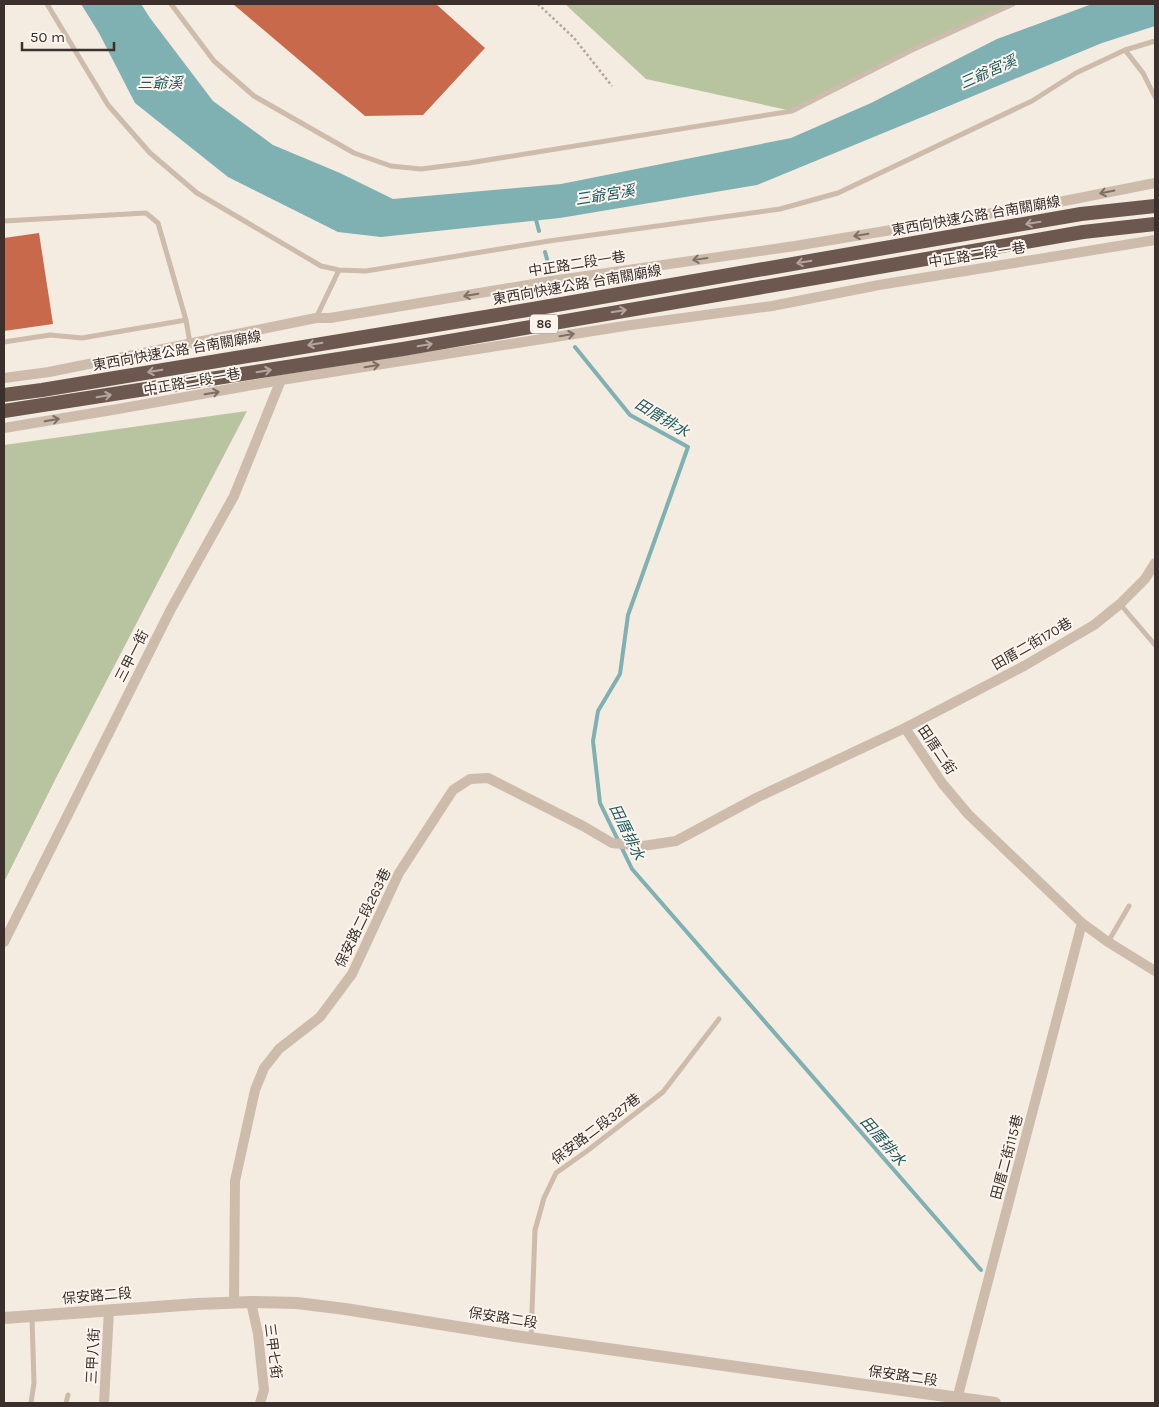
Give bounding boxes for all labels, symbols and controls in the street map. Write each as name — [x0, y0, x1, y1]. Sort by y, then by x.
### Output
scale bar — [22, 20, 115, 52]
text: 50 m — [30, 28, 65, 46]
water label: 三爺宮溪 — [957, 51, 1021, 92]
water label: 三爺溪 — [137, 74, 184, 92]
water label: 三爺宮溪 — [574, 181, 638, 209]
one-way arrow — [1100, 188, 1116, 198]
street label: 東西向快速公路 台南關廟線 — [890, 193, 1062, 239]
one-way arrow — [1025, 218, 1041, 228]
one-way arrow — [853, 230, 869, 240]
street label: 中正路二段一巷 — [927, 239, 1027, 271]
street label: 中正路二段一巷 — [527, 248, 627, 280]
one-way arrow — [693, 255, 709, 265]
one-way arrow — [796, 258, 812, 268]
street label: 東西向快速公路 台南關廟線 — [491, 262, 663, 308]
one-way arrow — [463, 290, 479, 300]
one-way arrow — [611, 306, 627, 316]
road number: 86 — [530, 314, 558, 334]
street label: 東西向快速公路 台南關廟線 — [91, 328, 263, 374]
one-way arrow — [559, 330, 575, 340]
one-way arrow — [416, 339, 432, 349]
one-way arrow — [308, 340, 324, 350]
one-way arrow — [364, 361, 380, 371]
street label: 中正路二段一巷 — [142, 365, 242, 399]
one-way arrow — [256, 365, 272, 375]
one-way arrow — [148, 366, 164, 376]
one-way arrow — [204, 387, 220, 397]
one-way arrow — [95, 390, 111, 400]
water label: 田厝排水 — [632, 395, 693, 442]
one-way arrow — [44, 415, 60, 425]
street label: 田厝二街170巷 — [989, 614, 1075, 674]
street label: 三甲一街 — [112, 627, 152, 685]
street label: 田厝二街 — [914, 722, 960, 778]
water label: 田厝排水 — [606, 801, 649, 864]
street label: 保安路二段263巷 — [332, 866, 394, 970]
street label: 保安路二段327巷 — [548, 1090, 644, 1168]
water label: 田厝排水 — [857, 1112, 910, 1170]
street label: 田厝二街115巷 — [988, 1113, 1026, 1201]
street label: 保安路二段 — [61, 1284, 133, 1308]
street label: 保安路二段 — [467, 1304, 539, 1332]
street label: 三甲七街 — [261, 1322, 285, 1380]
street label: 三甲八街 — [83, 1328, 103, 1384]
street label: 保安路二段 — [867, 1363, 939, 1389]

